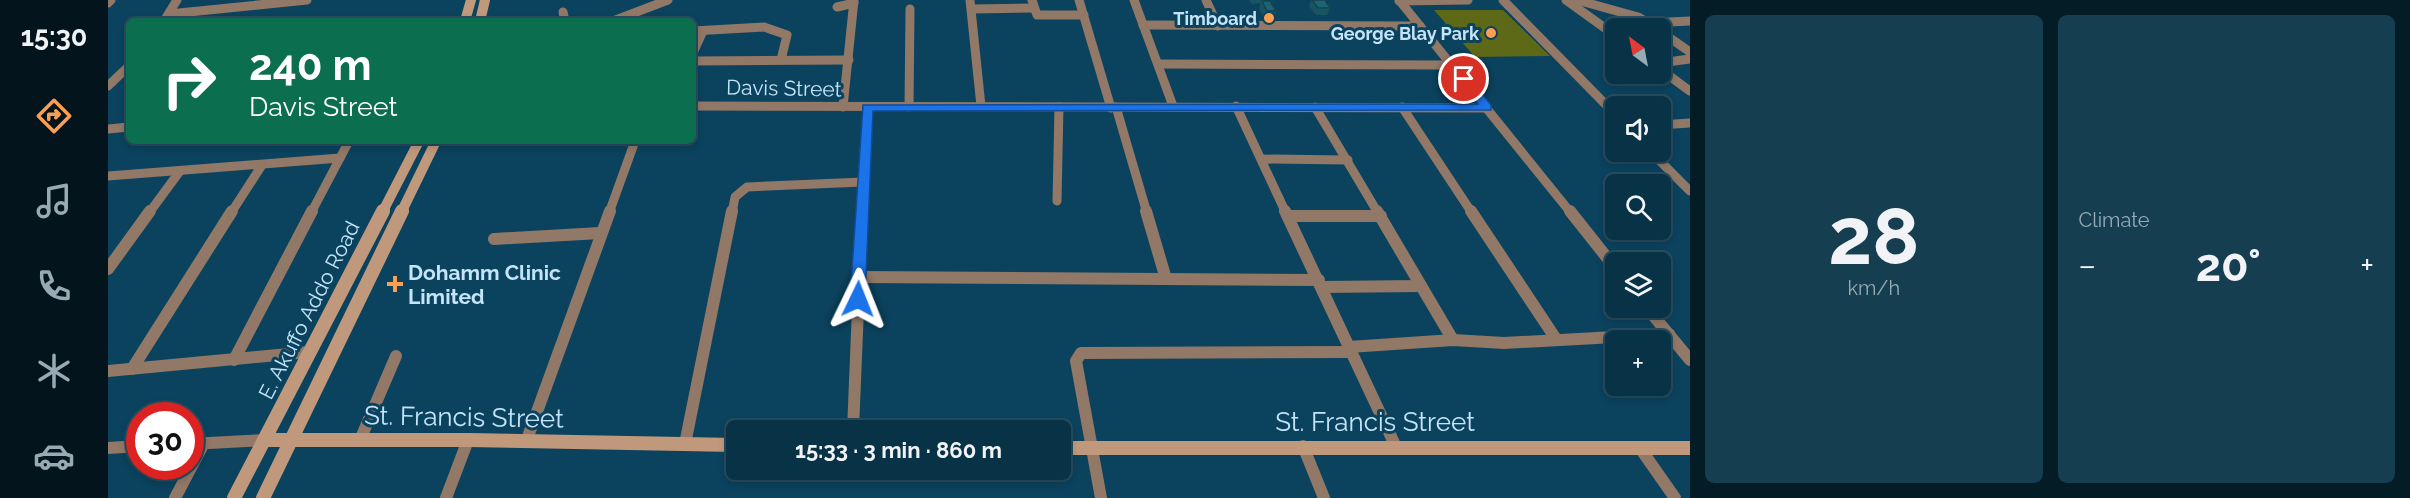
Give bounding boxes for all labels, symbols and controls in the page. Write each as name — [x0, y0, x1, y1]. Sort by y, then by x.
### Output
place label: Timboard — [1173, 8, 1257, 29]
marker: Timboard — [1262, 11, 1276, 25]
north arrow — [1605, 18, 1671, 84]
map controls — [1605, 18, 1671, 396]
text: 15:30 — [21, 21, 87, 52]
place label: George Blay Park — [1331, 23, 1480, 44]
marker: George Blay Park — [1484, 26, 1498, 40]
text: 240 m — [249, 41, 372, 90]
icon: right — [150, 42, 228, 120]
pin — [1438, 53, 1489, 104]
icon: arrive — [1447, 62, 1480, 95]
street label: Davis Street — [726, 74, 842, 102]
text: Davis Street — [249, 91, 398, 122]
icon: directions — [33, 95, 75, 137]
button: sound — [1605, 96, 1671, 162]
button: search — [1605, 174, 1671, 240]
icon: music — [33, 180, 75, 222]
text: 28 — [1828, 191, 1919, 282]
text: Climate — [2079, 208, 2150, 232]
street label: E. Akuffo Addo Road — [253, 217, 365, 403]
text: 20° — [2196, 239, 2261, 292]
text: − — [2079, 246, 2096, 285]
text: + — [2360, 246, 2374, 285]
button: layers — [1605, 252, 1671, 318]
place label: Dohamm Clinic Limited — [408, 260, 561, 309]
icon: phone — [33, 265, 75, 307]
position arrow — [826, 267, 890, 331]
marker: Dohamm Clinic Limited — [386, 275, 404, 293]
text: km/h — [1847, 276, 1900, 300]
button: + — [1605, 330, 1671, 396]
icon: climate — [33, 350, 75, 392]
street label: St. Francis Street — [364, 400, 564, 434]
speed limit sign: 30 — [126, 402, 204, 480]
street label: St. Francis Street — [1275, 407, 1475, 437]
icon: car — [33, 435, 75, 477]
text: 15:33 · 3 min · 860 m — [795, 437, 1002, 463]

